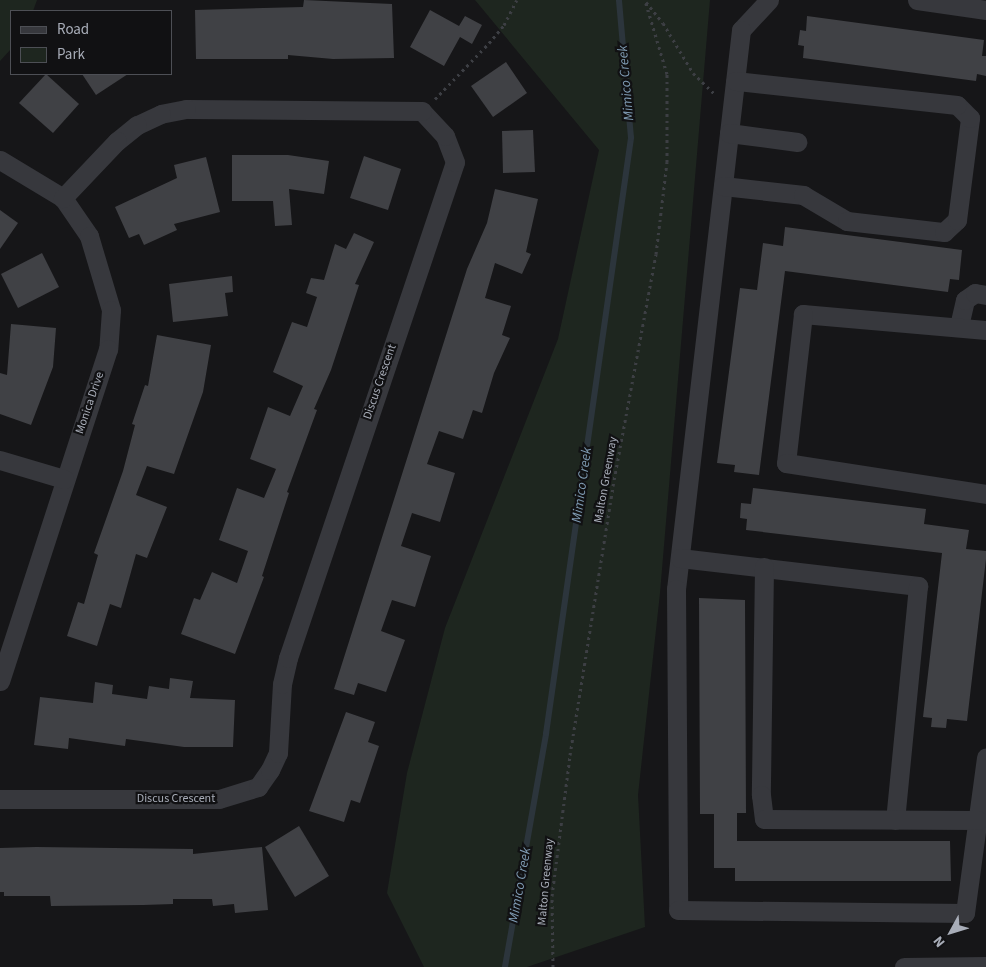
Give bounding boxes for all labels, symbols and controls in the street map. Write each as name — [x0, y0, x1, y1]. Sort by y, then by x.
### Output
legend — [10, 10, 172, 75]
text: Road — [57, 19, 89, 40]
text: Park — [57, 44, 85, 65]
water label: Mimico Creek — [614, 44, 638, 122]
street label: Discus Crescent — [360, 343, 400, 421]
street label: Monica Drive — [73, 370, 107, 436]
street label: Malton Greenway — [591, 436, 621, 524]
water label: Mimico Creek — [568, 446, 596, 524]
street label: Discus Crescent — [137, 792, 215, 806]
street label: Malton Greenway — [535, 838, 557, 926]
water label: Mimico Creek — [505, 846, 535, 924]
north arrow — [926, 907, 976, 957]
text: N — [929, 932, 950, 951]

